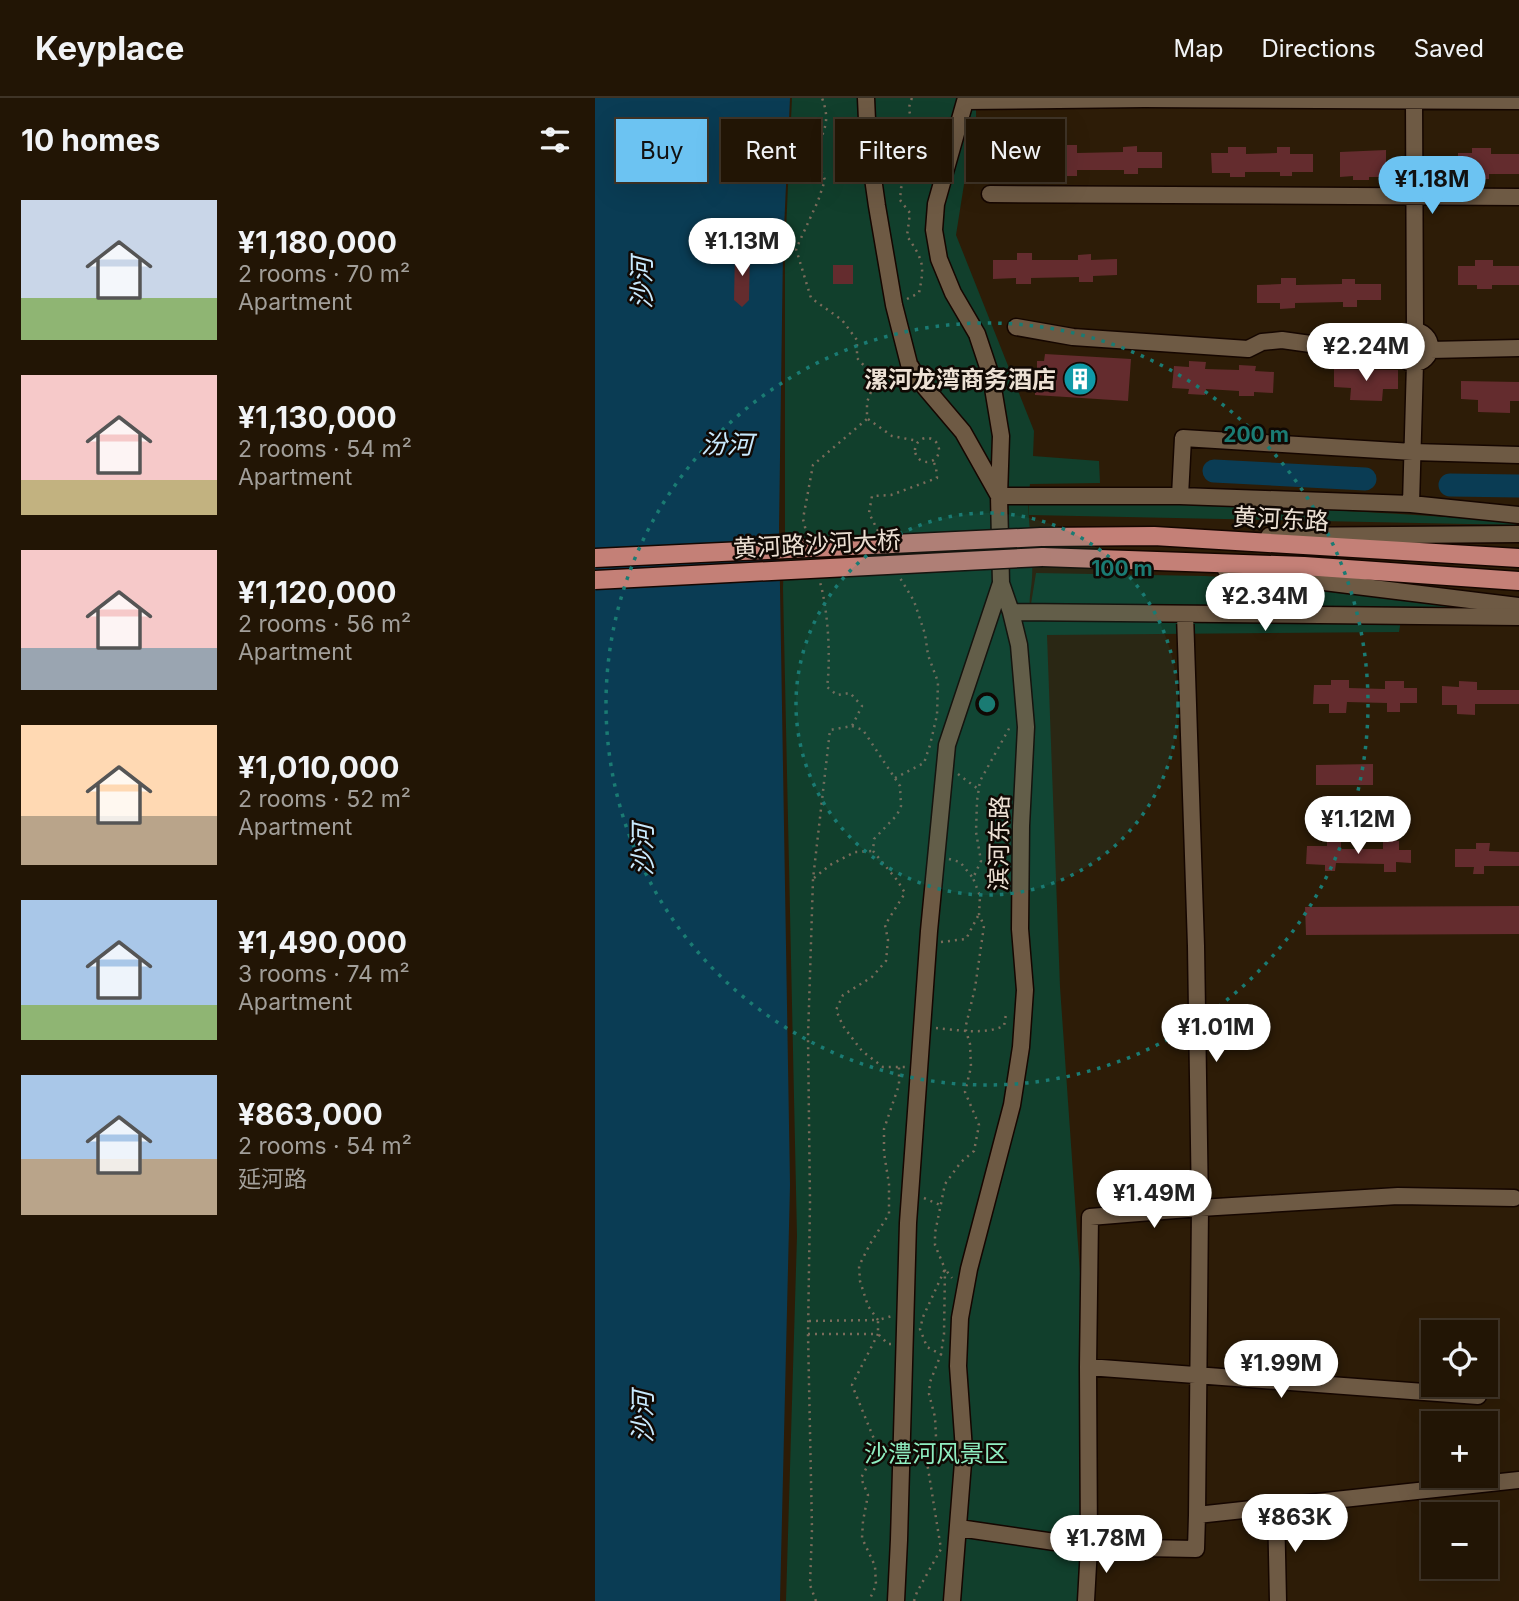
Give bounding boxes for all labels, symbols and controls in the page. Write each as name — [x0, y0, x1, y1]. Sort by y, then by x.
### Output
text: Keyplace — [35, 28, 184, 68]
text: Map — [1174, 34, 1223, 63]
text: Directions — [1261, 34, 1376, 63]
text: Saved — [1414, 34, 1484, 63]
chip: Buy — [616, 119, 707, 182]
chip: Rent — [721, 119, 821, 182]
chip: Filters — [835, 119, 952, 182]
chip: New — [966, 119, 1065, 182]
icon: filters — [536, 121, 574, 159]
text: 10 homes — [21, 122, 160, 158]
pin: ¥1.18M — [1375, 156, 1489, 216]
text: ¥1.18M — [1395, 165, 1469, 193]
pin: ¥1.13M — [685, 218, 799, 278]
text: ¥1,180,000 — [238, 224, 397, 260]
text: ¥1.13M — [705, 227, 779, 255]
icon: home — [77, 228, 161, 312]
water label: 沙河 — [626, 252, 657, 309]
text: 2 rooms · 70 m² — [238, 260, 410, 288]
text: Apartment — [238, 288, 352, 316]
pin: ¥2.24M — [1309, 324, 1423, 383]
text: ¥2.24M — [1323, 332, 1409, 360]
building icon: 漯河龙湾商务酒店 — [1061, 360, 1099, 398]
place label: 漯河龙湾商务酒店 — [864, 365, 1056, 394]
text: ¥1,130,000 — [238, 399, 397, 435]
icon: home — [77, 403, 161, 487]
text: 200 m — [1223, 422, 1289, 447]
water label: 汾河 — [701, 428, 758, 460]
text: 2 rooms · 54 m² — [238, 435, 412, 463]
text: Apartment — [238, 463, 352, 491]
street label: 黄河东路 — [1232, 502, 1330, 536]
street label: 黄河路沙河大桥 — [732, 525, 902, 563]
text: 100 m — [1091, 556, 1153, 581]
text: ¥1,120,000 — [238, 574, 396, 610]
pin: ¥2.34M — [1208, 574, 1322, 633]
icon: home — [77, 578, 161, 662]
text: ¥2.34M — [1222, 582, 1308, 610]
text: 2 rooms · 56 m² — [238, 610, 411, 638]
text: Apartment — [238, 638, 352, 666]
centre of rings — [975, 692, 999, 716]
text: ¥1,010,000 — [238, 749, 400, 785]
icon: home — [77, 753, 161, 837]
text: 2 rooms · 52 m² — [238, 785, 411, 813]
street label: 滨河东路 — [984, 795, 1014, 891]
pin: ¥1.12M — [1301, 796, 1415, 856]
text: ¥1.12M — [1321, 805, 1395, 833]
text: Apartment — [238, 813, 352, 841]
water label: 沙河 — [627, 819, 658, 876]
text: ¥1,490,000 — [238, 924, 407, 960]
icon: home — [77, 928, 161, 1012]
text: 3 rooms · 74 m² — [238, 960, 410, 988]
text: Apartment — [238, 988, 352, 1016]
pin: ¥1.01M — [1159, 1004, 1273, 1064]
text: ¥1.01M — [1178, 1013, 1254, 1041]
text: ¥863,000 — [238, 1096, 383, 1132]
icon: home — [77, 1103, 161, 1187]
text: 2 rooms · 54 m² — [238, 1132, 412, 1160]
text: 延河路 — [238, 1165, 307, 1193]
pin: ¥1.49M — [1097, 1170, 1211, 1230]
text: ¥1.49M — [1113, 1179, 1195, 1207]
map controls — [1421, 1320, 1498, 1579]
button: locate — [1421, 1320, 1498, 1397]
pin: ¥1.99M — [1224, 1340, 1338, 1400]
text: ¥1.99M — [1240, 1349, 1322, 1377]
water label: 沙河 — [627, 1386, 658, 1443]
button: + — [1421, 1411, 1498, 1488]
park label: 沙澧河风景区 — [864, 1439, 1008, 1468]
pin: ¥863K — [1246, 1494, 1344, 1554]
button: − — [1421, 1502, 1498, 1579]
text: ¥863K — [1258, 1503, 1332, 1531]
pin: ¥1.78M — [1049, 1516, 1163, 1575]
text: ¥1.78M — [1066, 1524, 1146, 1552]

